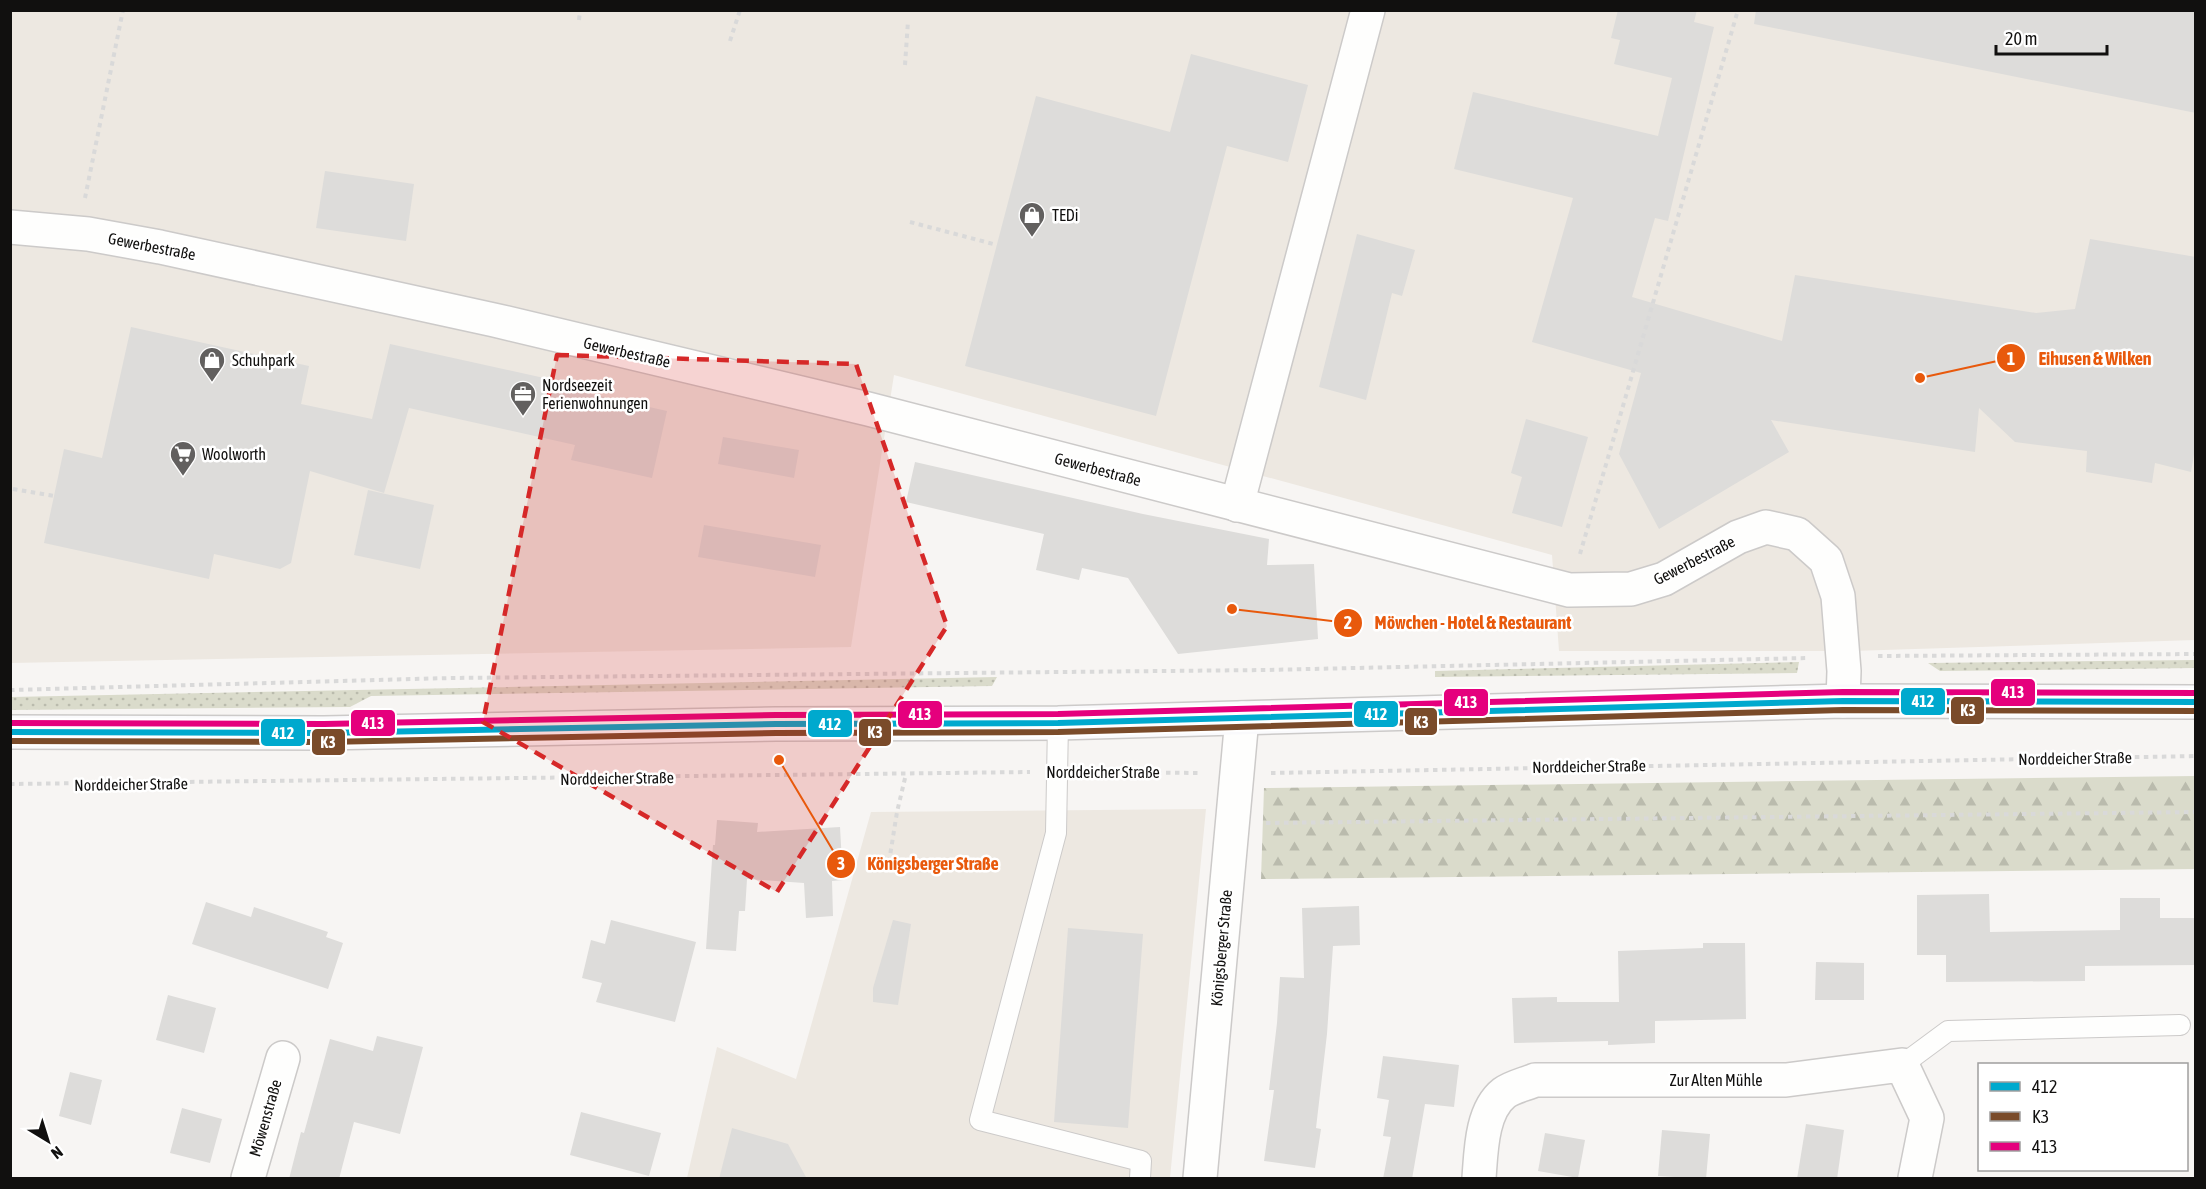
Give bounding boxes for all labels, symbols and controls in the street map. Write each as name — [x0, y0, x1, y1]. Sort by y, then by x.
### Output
scale bar — [1996, 18, 2107, 56]
text: 20 m — [2005, 28, 2037, 49]
shop icon: TEDi — [1017, 200, 1047, 238]
place label: TEDi — [1052, 206, 1078, 224]
street label: Gewerbestraße — [107, 229, 197, 263]
street label: Gewerbestraße — [582, 333, 672, 371]
callout: Eihusen & Wilken — [1996, 340, 2163, 376]
shop icon: Schuhpark — [197, 345, 227, 383]
text: 1 — [2007, 348, 2015, 369]
text: Eihusen & Wilken — [2038, 348, 2152, 369]
place label: Schuhpark — [232, 351, 295, 370]
place label: Nordseezeit Ferienwohnungen — [542, 376, 648, 413]
office icon: Nordseezeit Ferienwohnungen — [508, 379, 538, 417]
supermarket icon: Woolworth — [168, 439, 198, 477]
place label: Woolworth — [202, 445, 266, 463]
street label: Gewerbestraße — [1053, 449, 1143, 489]
street label: Gewerbestraße — [1650, 532, 1738, 588]
callout: Möwchen - Hotel & Restaurant — [1333, 605, 1583, 641]
text: 2 — [1344, 612, 1352, 633]
text: Möwchen - Hotel & Restaurant — [1375, 612, 1572, 633]
line badge: 413 — [1990, 678, 2036, 707]
text: 413 — [2001, 683, 2024, 701]
line badge: 412 — [1900, 687, 1946, 716]
line badge: 413 — [1443, 688, 1489, 717]
text: 412 — [1911, 692, 1934, 710]
text: 413 — [1454, 693, 1477, 711]
line badge: K3 — [1950, 696, 1985, 725]
line badge: 413 — [897, 700, 943, 729]
line badge: 412 — [1353, 700, 1399, 728]
text: K3 — [1960, 701, 1976, 719]
text: 413 — [908, 705, 931, 723]
text: 412 — [1364, 705, 1387, 723]
line badge: K3 — [1404, 707, 1438, 736]
line badge: 413 — [350, 709, 396, 737]
line badge: 412 — [807, 709, 853, 738]
text: K3 — [1413, 713, 1429, 731]
text: 413 — [361, 714, 384, 732]
text: 412 — [818, 715, 841, 733]
line badge: 412 — [260, 718, 306, 747]
line badge: K3 — [858, 718, 892, 747]
text: K3 — [867, 723, 883, 741]
text: 412 — [271, 724, 294, 742]
line badge: K3 — [311, 728, 346, 756]
text: K3 — [320, 733, 336, 751]
street label: Norddeicher Straße — [2018, 748, 2132, 768]
street label: Norddeicher Straße — [1532, 756, 1646, 776]
street label: Norddeicher Straße — [1046, 763, 1160, 781]
street label: Norddeicher Straße — [560, 768, 674, 788]
street label: Norddeicher Straße — [74, 774, 188, 794]
callout: Königsberger Straße — [826, 846, 1011, 882]
text: 3 — [837, 853, 845, 874]
text: Königsberger Straße — [867, 853, 999, 874]
street label: Königsberger Straße — [1207, 889, 1236, 1007]
legend — [1978, 1063, 2188, 1171]
street label: Zur Alten Mühle — [1669, 1071, 1763, 1089]
text: 412 — [2032, 1076, 2057, 1097]
street label: Möwenstraße — [245, 1077, 285, 1159]
text: K3 — [2032, 1106, 2049, 1127]
north arrow — [18, 1111, 78, 1171]
text: 413 — [2032, 1136, 2057, 1157]
text: N — [48, 1143, 67, 1163]

